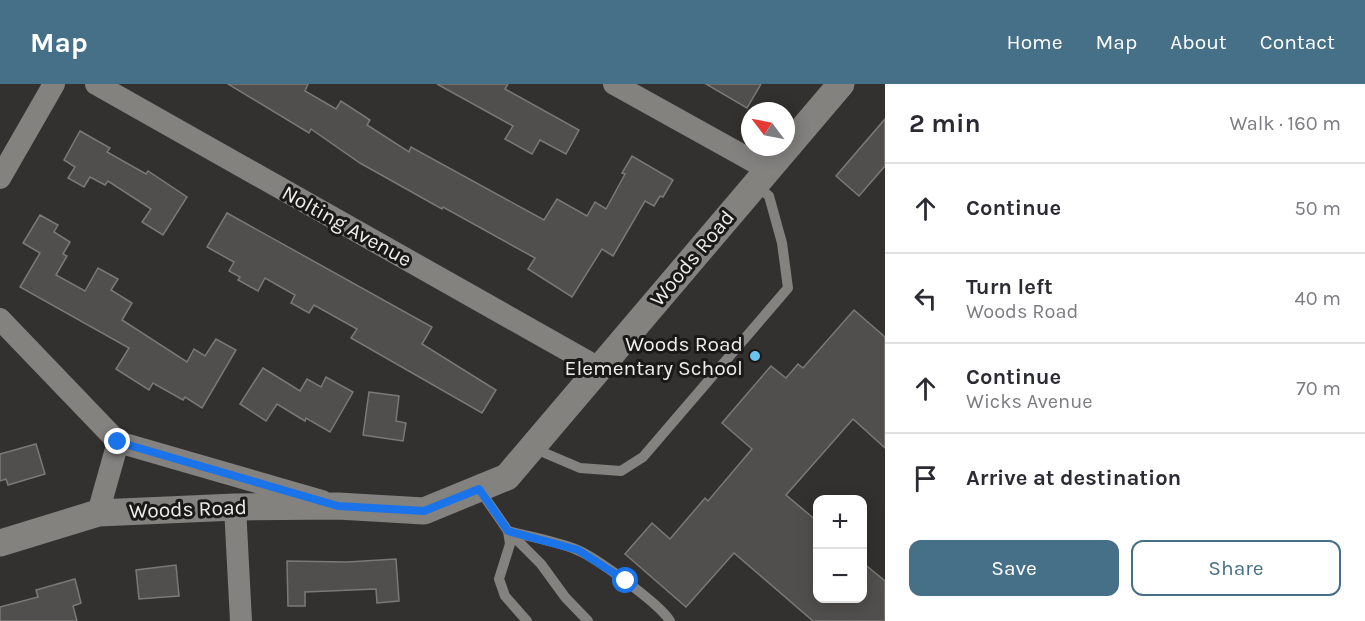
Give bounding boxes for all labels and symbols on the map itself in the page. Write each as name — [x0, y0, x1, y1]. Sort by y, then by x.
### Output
north arrow — [741, 102, 795, 156]
street label: Nolting Avenue — [278, 180, 416, 272]
street label: Woods Road — [645, 205, 739, 311]
place label: Woods Road Elementary School — [565, 332, 743, 380]
marker: Woods Road Elementary School — [748, 349, 762, 363]
route end — [104, 428, 130, 454]
street label: Woods Road — [129, 495, 247, 523]
route start — [612, 567, 638, 593]

